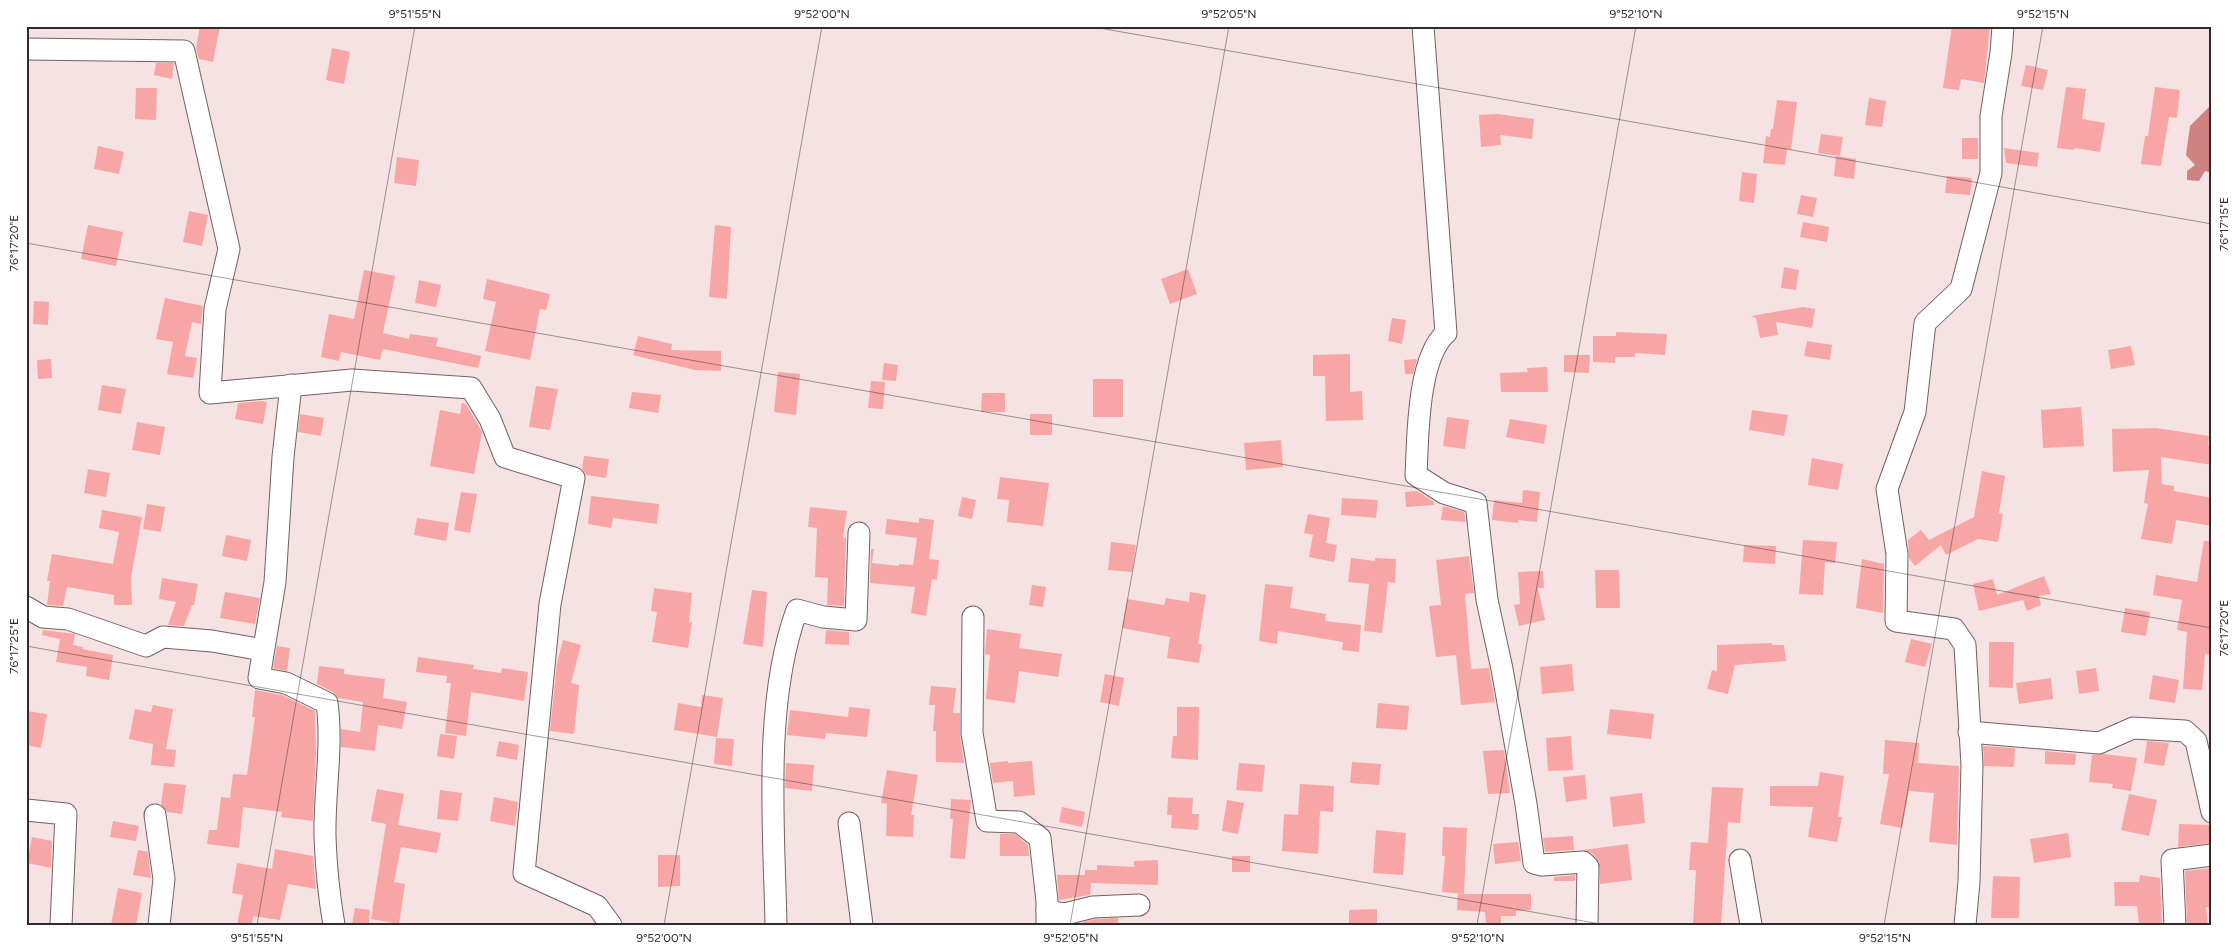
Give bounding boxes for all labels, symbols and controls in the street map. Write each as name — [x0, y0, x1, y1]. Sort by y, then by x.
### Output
text: 9°51'55"N — [389, 7, 441, 21]
text: 9°52'00"N — [794, 7, 850, 21]
text: 9°52'05"N — [1202, 7, 1256, 21]
text: 9°52'10"N — [1609, 7, 1663, 21]
text: 9°52'15"N — [2017, 7, 2069, 21]
text: 76°17'15"E — [2217, 197, 2231, 251]
text: 76°17'20"E — [7, 215, 21, 271]
text: 76°17'20"E — [2217, 600, 2231, 656]
text: 76°17'25"E — [7, 618, 21, 674]
text: 9°51'55"N — [231, 931, 283, 945]
text: 9°52'00"N — [636, 931, 692, 945]
text: 9°52'05"N — [1044, 931, 1098, 945]
text: 9°52'10"N — [1451, 931, 1505, 945]
text: 9°52'15"N — [1859, 931, 1911, 945]

